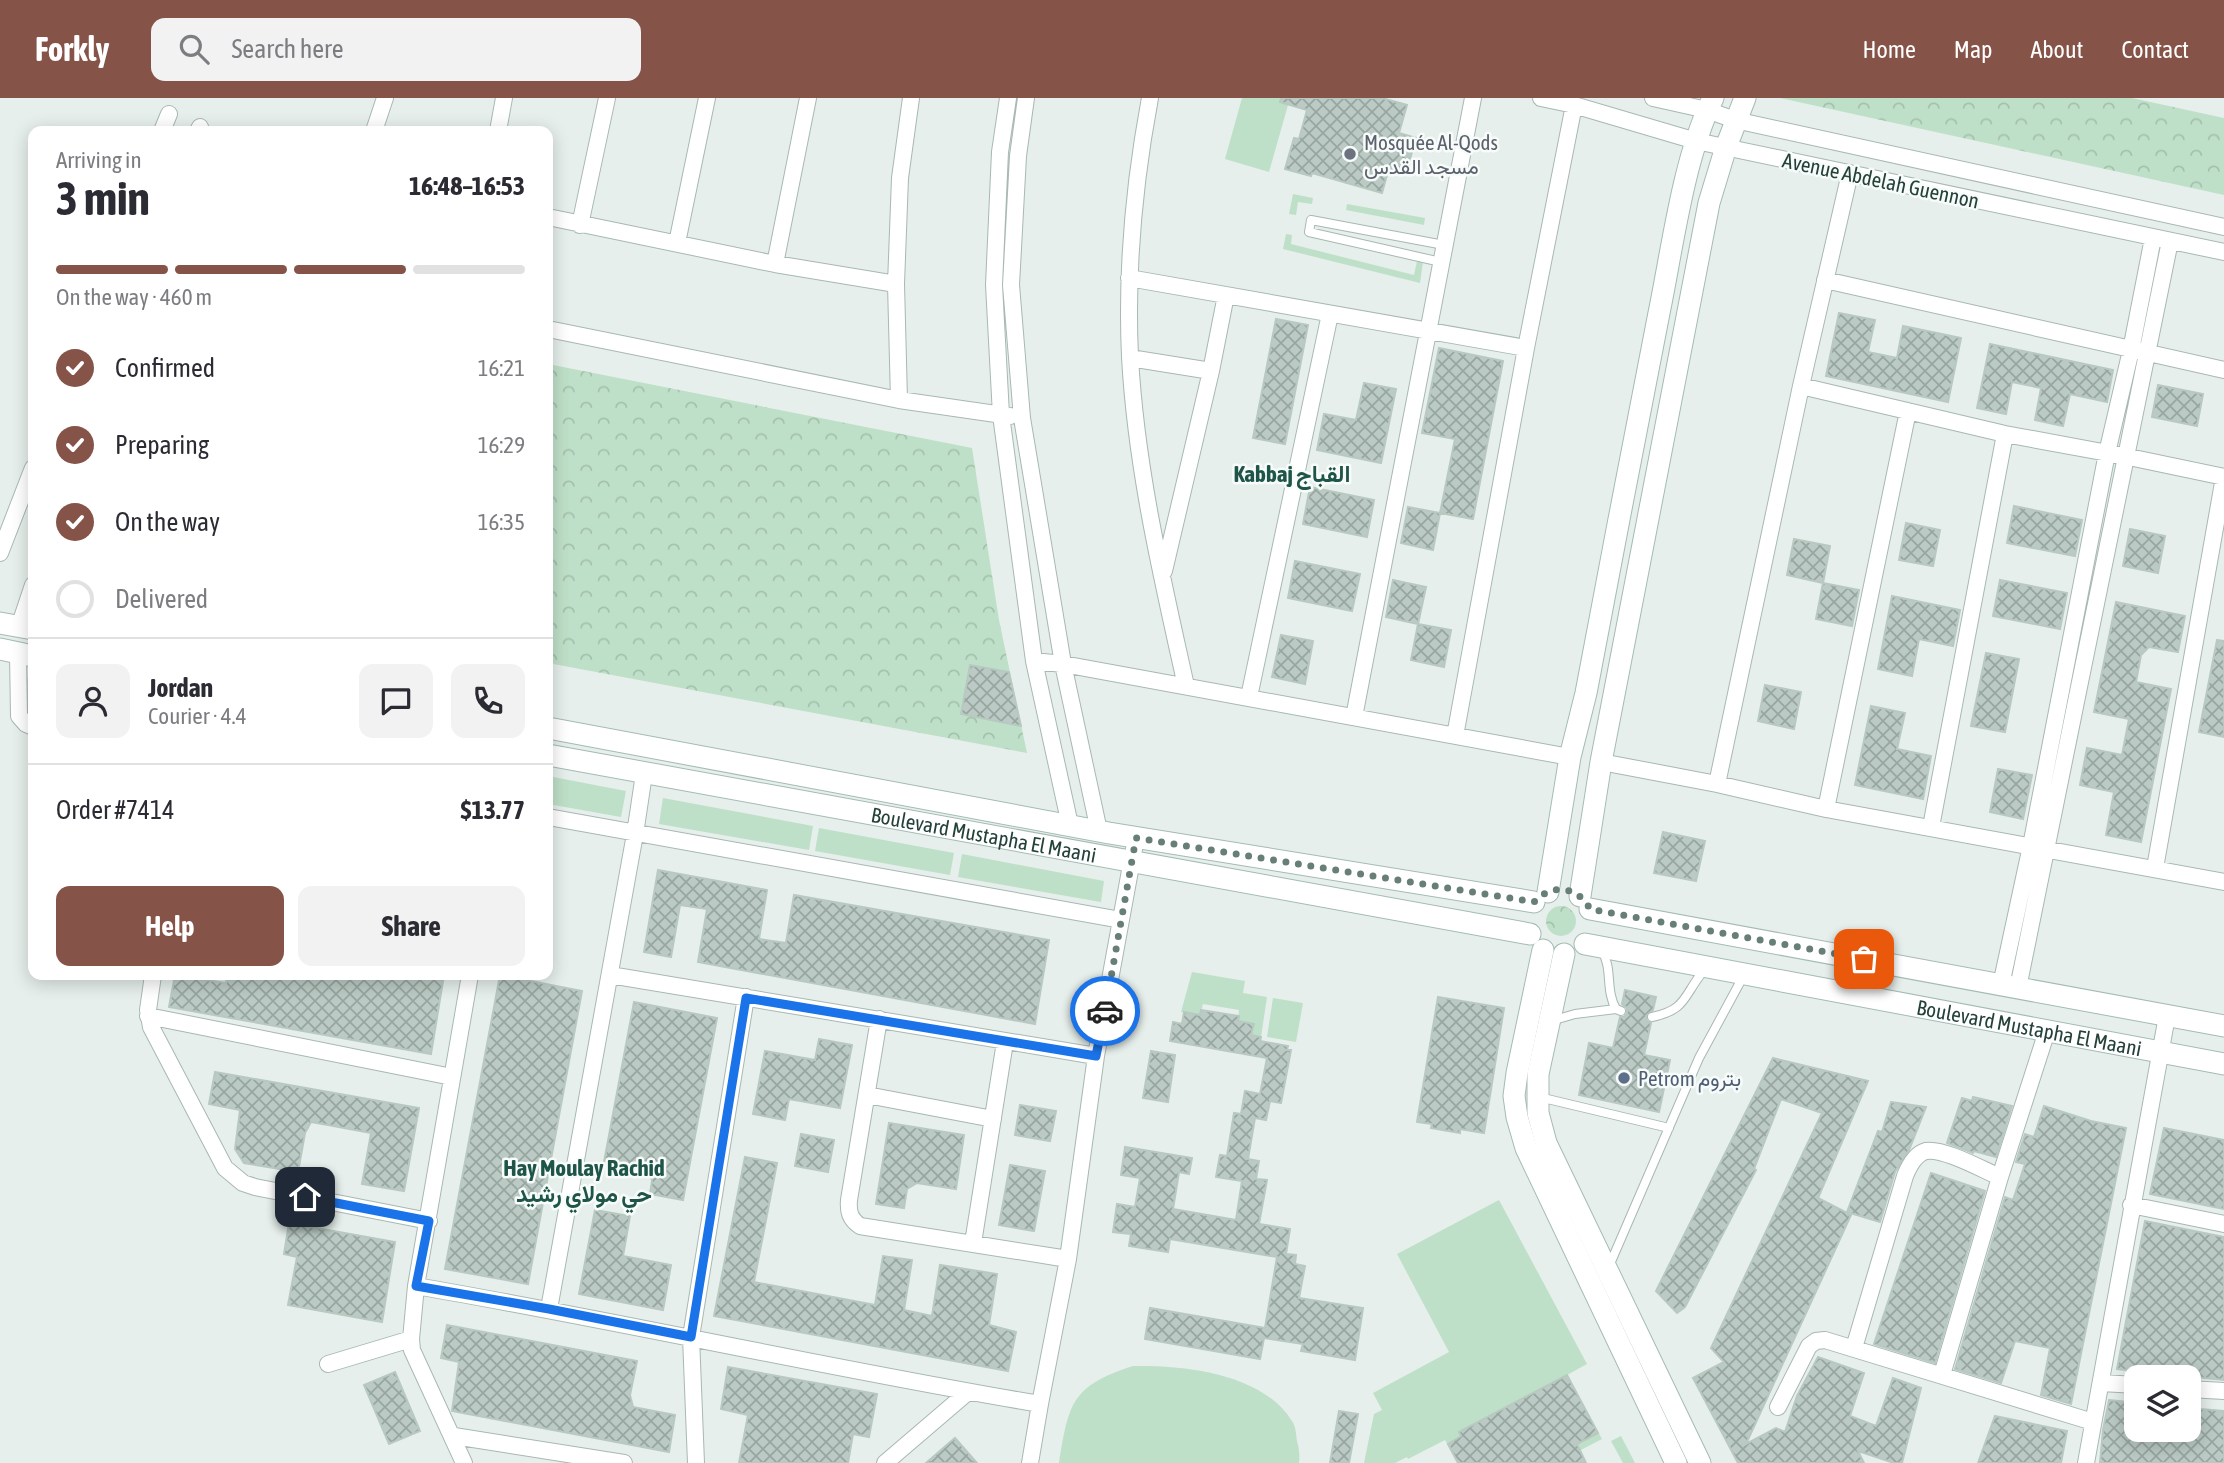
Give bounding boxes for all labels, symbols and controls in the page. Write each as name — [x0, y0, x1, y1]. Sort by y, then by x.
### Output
search box — [151, 18, 641, 81]
text: Forkly — [35, 30, 109, 68]
icon: search — [175, 30, 213, 68]
text: Search here — [231, 34, 344, 64]
text: Home — [1862, 36, 1916, 63]
text: Map — [1954, 36, 1992, 63]
text: About — [2030, 36, 2083, 63]
text: Contact — [2121, 36, 2189, 63]
place label: Mosquée Al-Qods مسجد القدس — [1364, 130, 1498, 179]
marker: Mosquée Al-Qods مسجد القدس — [1342, 146, 1358, 162]
text: Arriving in — [56, 147, 142, 173]
street label: Avenue Abdelah Guennon — [1781, 147, 1981, 213]
text: 16:48–16:53 — [409, 171, 525, 201]
text: 3 min — [56, 172, 150, 225]
text: On the way · 460 m — [56, 284, 212, 310]
icon: check — [56, 349, 94, 387]
text: Confirmed — [115, 353, 215, 383]
text: 16:21 — [478, 355, 525, 381]
icon: check — [56, 426, 94, 464]
text: Preparing — [115, 430, 209, 460]
text: 16:29 — [478, 432, 525, 458]
district label: Kabbaj القباج — [1234, 461, 1350, 490]
icon: check — [56, 503, 94, 541]
text: On the way — [115, 507, 220, 537]
text: 16:35 — [478, 509, 525, 535]
text: Delivered — [115, 584, 208, 614]
button: person — [56, 664, 130, 738]
button: chat — [359, 664, 433, 738]
button: phone — [451, 664, 525, 738]
text: Jordan — [148, 673, 213, 703]
text: Courier · 4.4 — [148, 703, 247, 729]
text: Order #7414 — [56, 795, 175, 825]
text: $13.77 — [461, 795, 525, 825]
street label: Boulevard Mustapha El Maani — [869, 802, 1098, 867]
button: Help — [56, 886, 284, 966]
button: Share — [298, 886, 525, 966]
pin — [1834, 929, 1894, 989]
icon: bag — [1845, 940, 1883, 978]
courier — [1070, 976, 1140, 1046]
icon: car — [1086, 992, 1124, 1030]
street label: Boulevard Mustapha El Maani — [1915, 995, 2144, 1060]
place label: Petrom بتروم — [1638, 1066, 1741, 1093]
marker: Petrom بتروم — [1616, 1070, 1632, 1086]
district label: Hay Moulay Rachid حي مولاي رشيد — [503, 1155, 665, 1214]
pin — [275, 1167, 335, 1227]
icon: home — [286, 1178, 324, 1216]
map controls — [2124, 1365, 2201, 1442]
button: layers — [2124, 1365, 2201, 1442]

